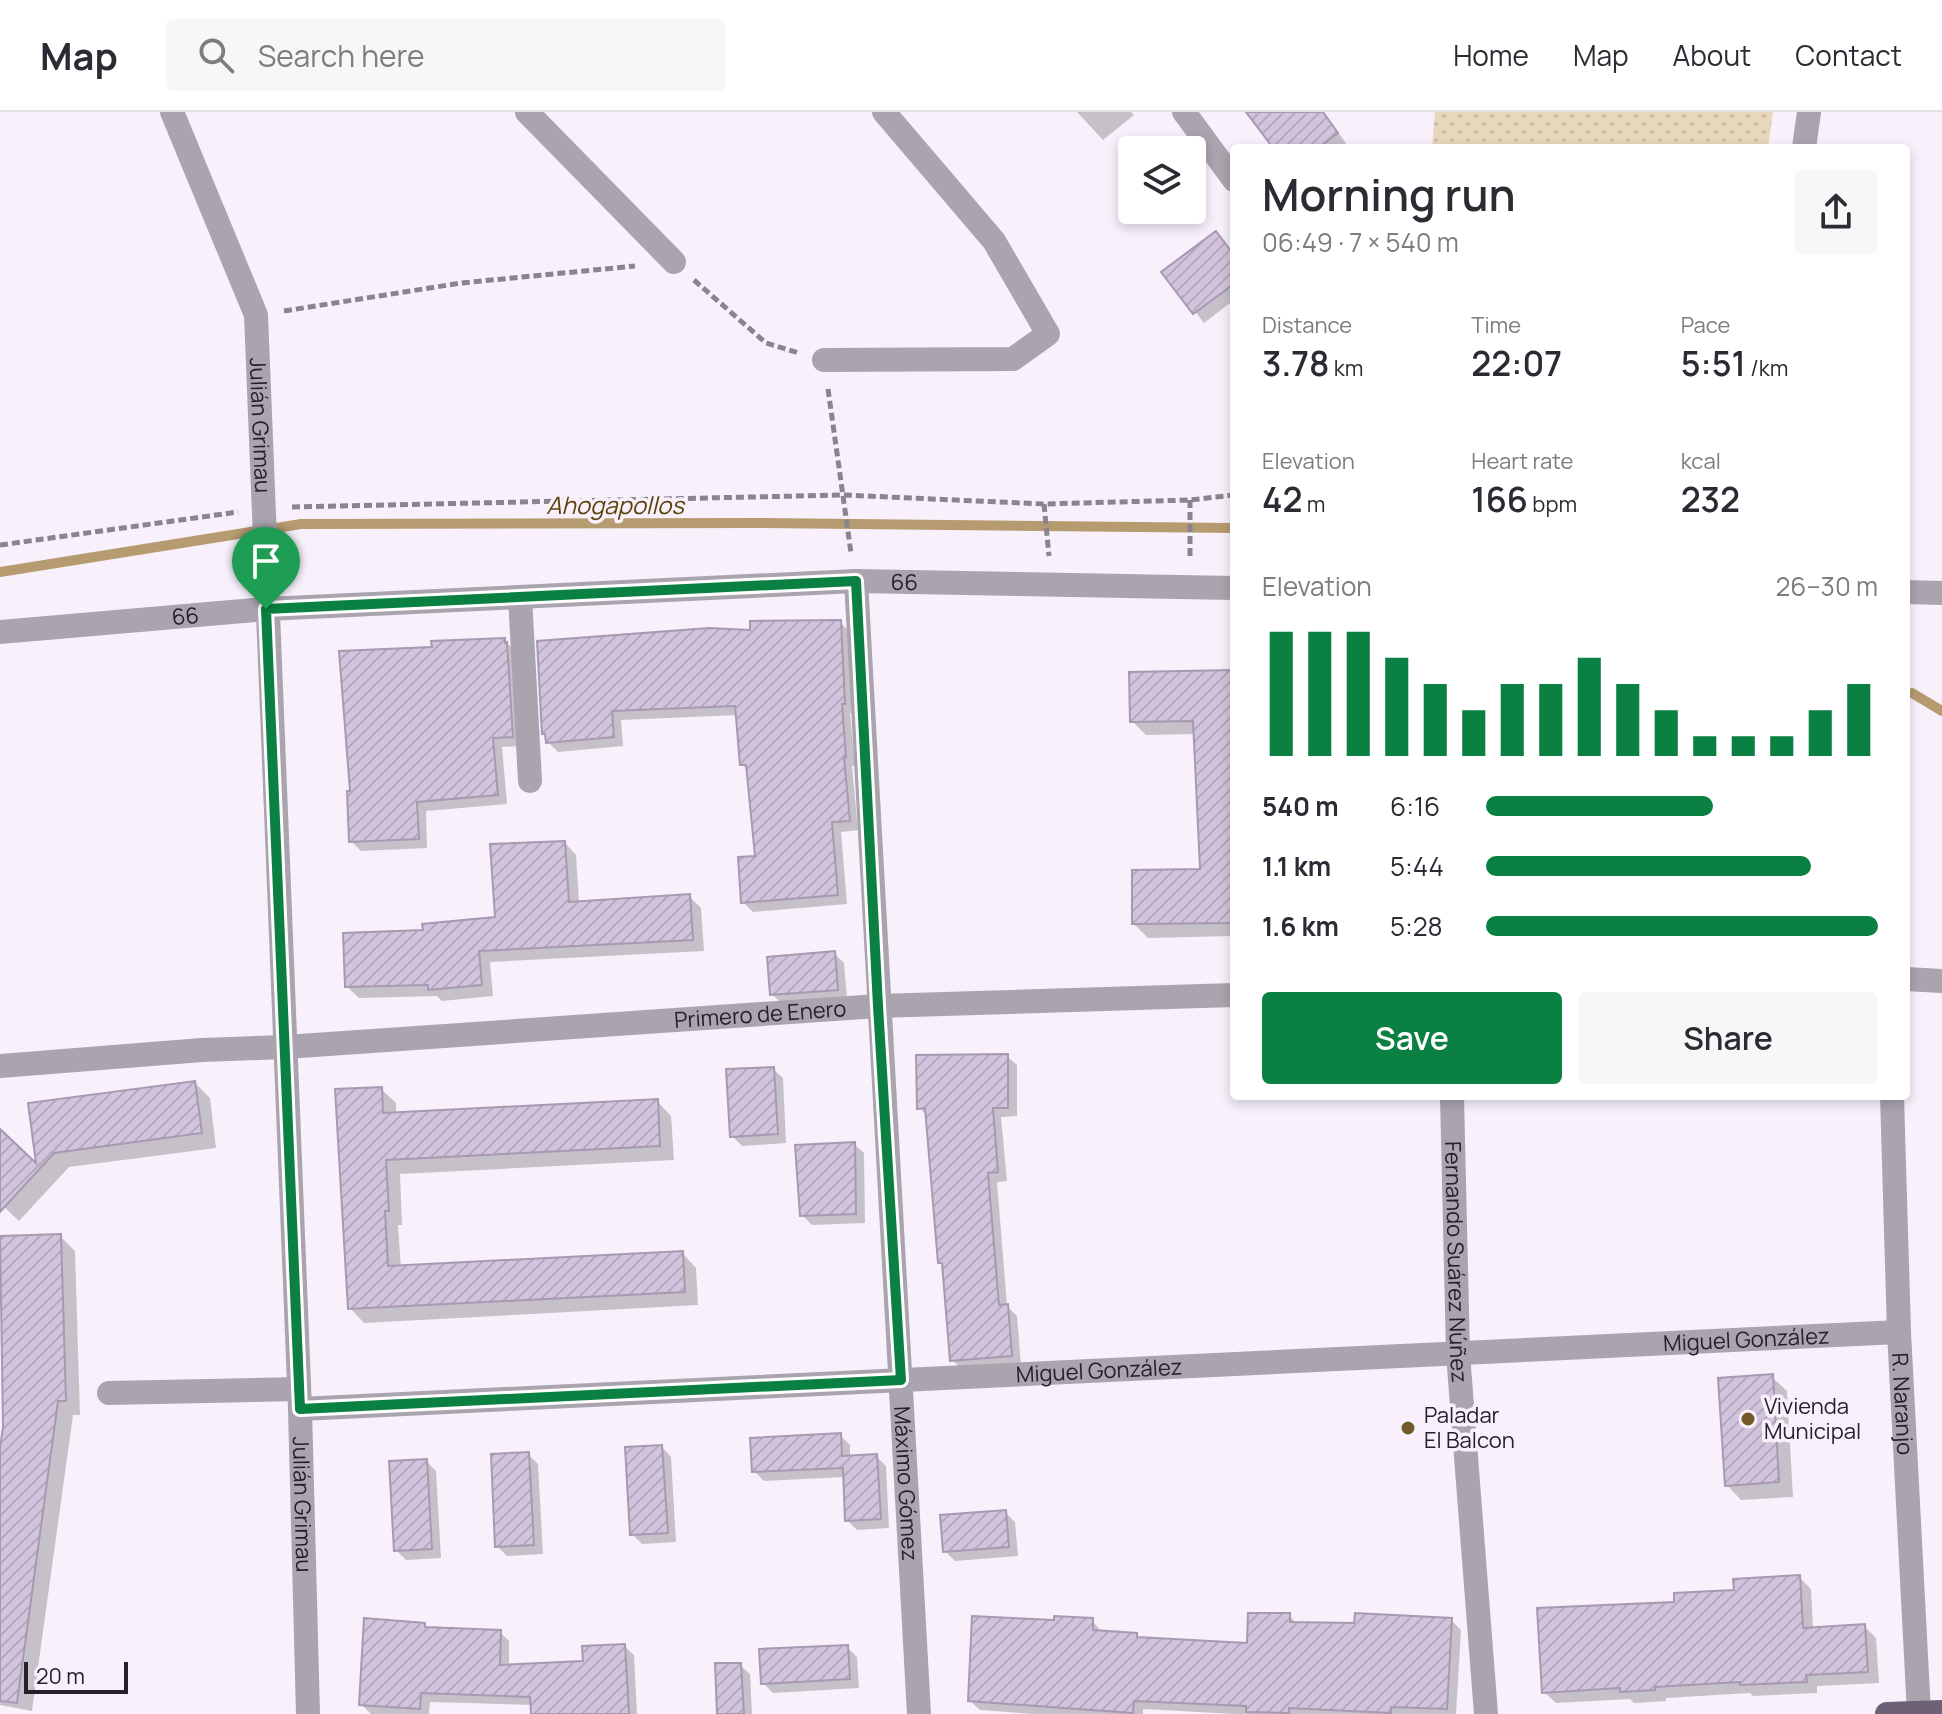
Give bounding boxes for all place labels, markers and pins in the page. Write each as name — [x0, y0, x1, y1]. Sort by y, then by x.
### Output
pin — [232, 527, 300, 609]
place label: Vivienda Municipal — [1764, 1391, 1861, 1446]
place label: Paladar El Balcon — [1424, 1400, 1515, 1455]
marker: Vivienda Municipal — [1739, 1410, 1757, 1428]
marker: Paladar El Balcon — [1399, 1419, 1417, 1437]

